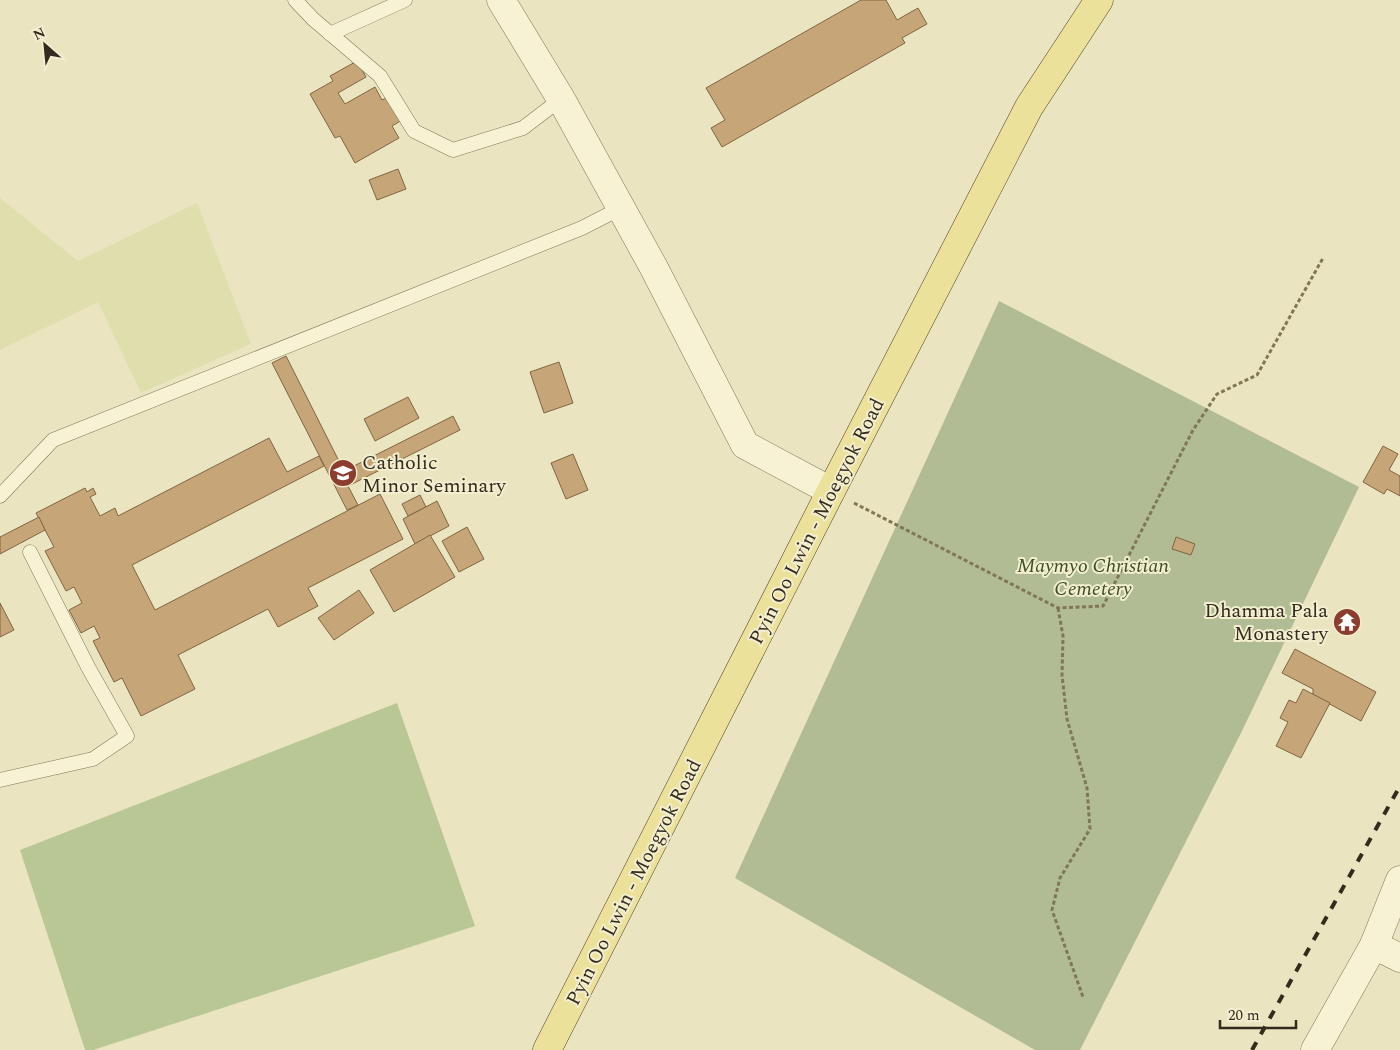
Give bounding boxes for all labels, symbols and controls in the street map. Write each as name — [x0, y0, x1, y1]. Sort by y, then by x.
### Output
north arrow — [20, 20, 70, 70]
text: N — [29, 22, 49, 46]
street label: Pyin Oo Lwin - Moegyok Road — [742, 393, 892, 650]
place label: Catholic Minor Seminary — [362, 448, 507, 501]
school or university icon: Catholic Minor Seminary — [328, 458, 358, 488]
park label: Maymyo Christian Cemetery — [1017, 551, 1169, 604]
place label: Dhamma Pala Monastery — [1204, 596, 1329, 649]
temple icon: Dhamma Pala Monastery — [1332, 607, 1362, 637]
street label: Pyin Oo Lwin - Moegyok Road — [559, 754, 709, 1011]
scale bar — [1220, 998, 1296, 1030]
text: 20 m — [1228, 1004, 1260, 1027]

